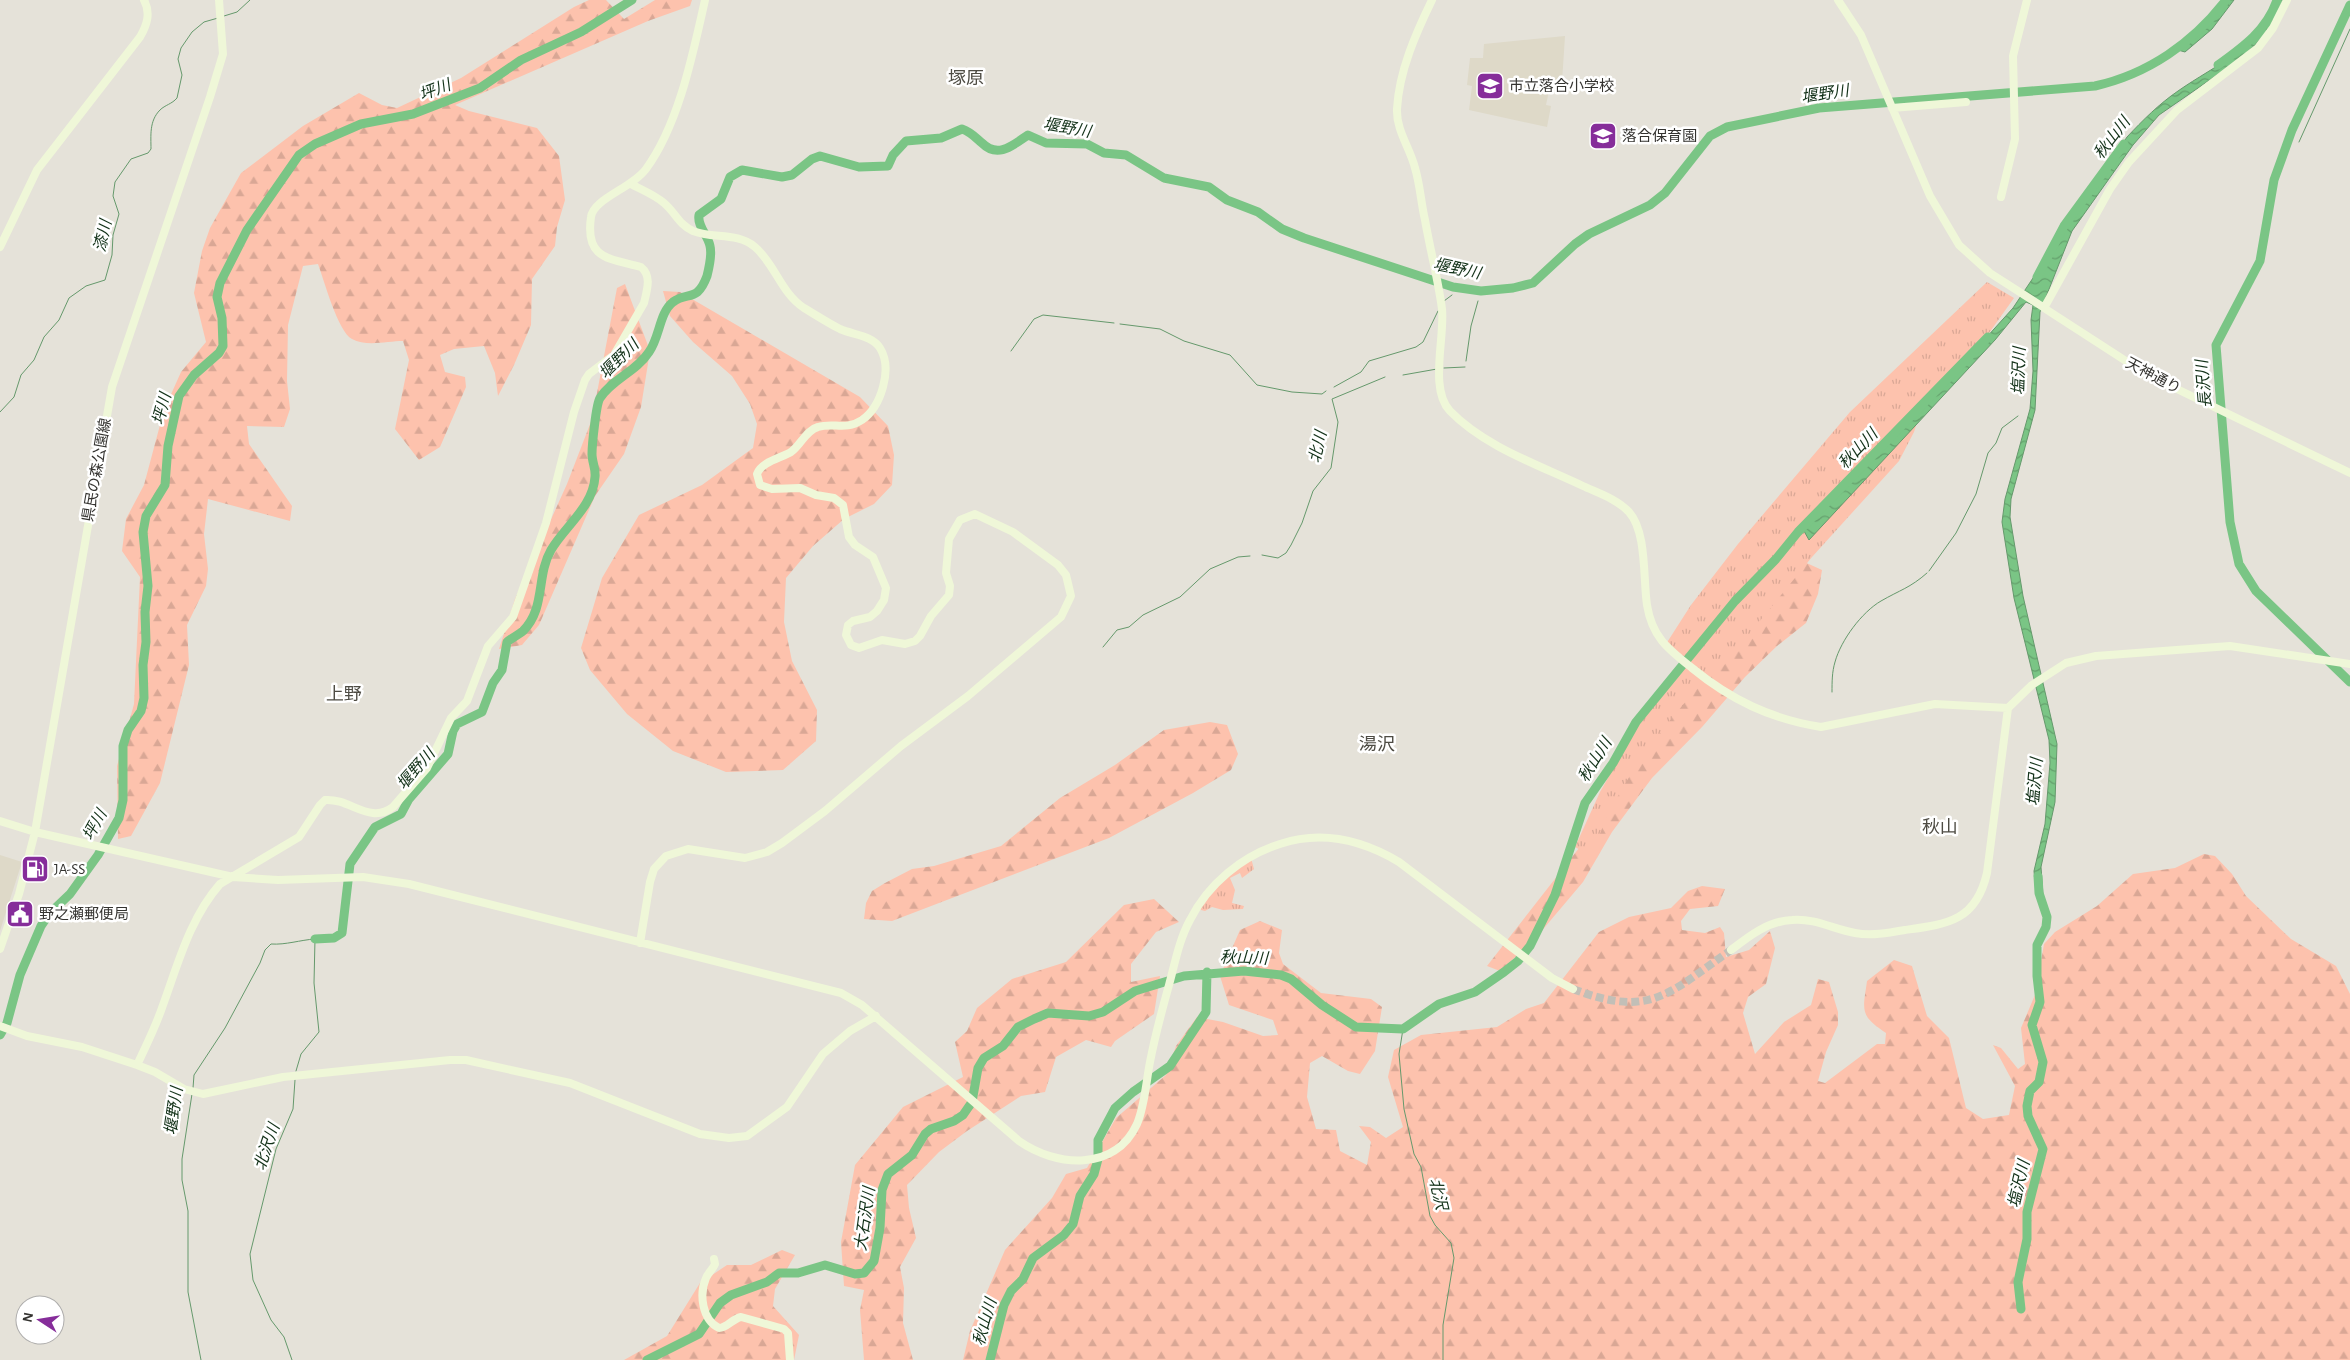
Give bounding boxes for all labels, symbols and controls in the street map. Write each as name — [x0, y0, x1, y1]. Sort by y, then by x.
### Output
district label: 塚原 — [948, 69, 984, 88]
school or university icon: 市立落合小学校 — [1475, 71, 1505, 101]
water label: 坪川 — [417, 75, 455, 103]
place label: 市立落合小学校 — [1509, 78, 1614, 94]
water label: 堰野川 — [1800, 81, 1852, 105]
water label: 秋山川 — [2090, 112, 2134, 162]
water label: 堰野川 — [1042, 115, 1094, 140]
school or university icon: 落合保育園 — [1588, 121, 1618, 151]
place label: 落合保育園 — [1622, 128, 1697, 144]
water label: 漆川 — [91, 217, 115, 253]
water label: 堰野川 — [1432, 255, 1484, 282]
water label: 堰野川 — [596, 334, 643, 382]
water label: 塩沢川 — [2009, 345, 2028, 395]
street label: 天神通り — [2123, 354, 2183, 397]
water label: 長沢川 — [2193, 357, 2214, 409]
water label: 坪川 — [149, 389, 174, 427]
street label: 県民の森公園線 — [80, 417, 114, 523]
water label: 秋山川 — [1835, 424, 1882, 472]
water label: 北川 — [1306, 427, 1330, 464]
district label: 上野 — [326, 685, 362, 704]
water label: 秋山川 — [1575, 733, 1616, 785]
district label: 湯沢 — [1359, 735, 1395, 754]
water label: 堰野川 — [393, 743, 439, 792]
water label: 塩沢川 — [2024, 755, 2045, 807]
water label: 坪川 — [79, 805, 111, 843]
district label: 秋山 — [1922, 818, 1958, 837]
fuel station icon: JA-SS — [20, 854, 50, 884]
place label: JA-SS — [54, 862, 85, 877]
public building icon: 野之瀬郵便局 — [5, 899, 35, 929]
place label: 野之瀬郵便局 — [39, 906, 129, 922]
water label: 秋山川 — [1220, 948, 1270, 967]
water label: 堰野川 — [162, 1084, 186, 1136]
water label: 北沢川 — [251, 1119, 283, 1172]
water label: 塩沢川 — [2005, 1157, 2033, 1209]
water label: 北沢 — [1427, 1176, 1451, 1213]
water label: 大石沢川 — [852, 1184, 878, 1252]
north arrow — [15, 1295, 65, 1345]
water label: 秋山川 — [970, 1295, 1000, 1347]
text: N — [20, 1311, 36, 1324]

